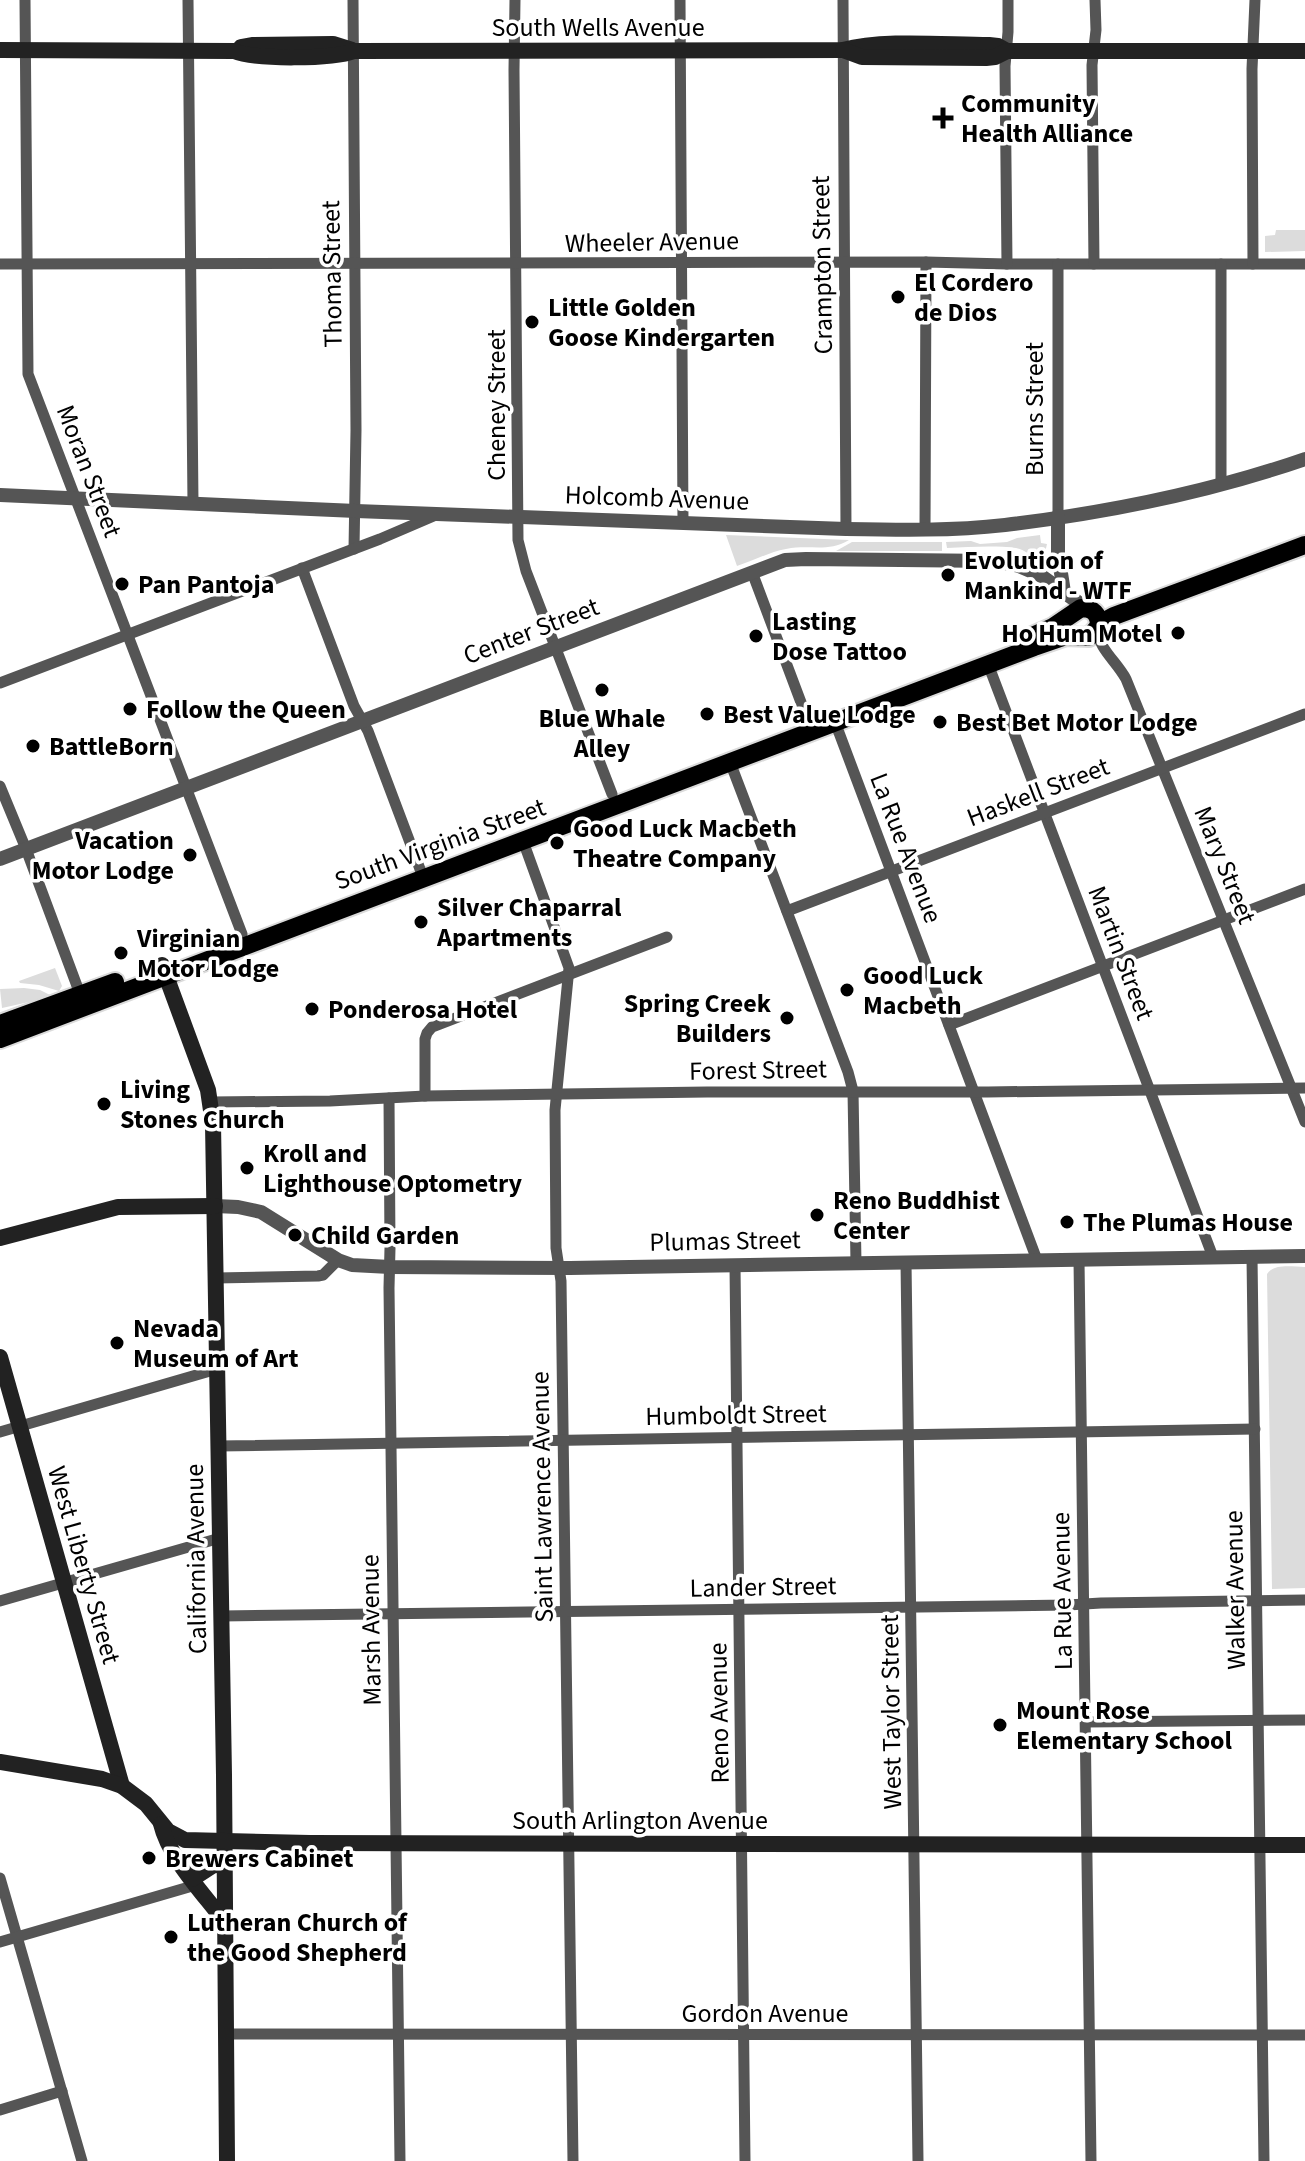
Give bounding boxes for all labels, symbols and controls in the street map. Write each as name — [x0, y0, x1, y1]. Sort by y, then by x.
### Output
street label: South Wells Avenue — [491, 9, 705, 46]
place label: Community Health Alliance — [961, 85, 1133, 152]
marker: Community Health Alliance — [932, 107, 954, 129]
street label: Crampton Street — [802, 175, 842, 355]
street label: Thoma Street — [312, 200, 352, 348]
street label: Wheeler Avenue — [565, 222, 739, 262]
place label: El Cordero de Dios — [914, 264, 1033, 331]
marker: El Cordero de Dios — [889, 288, 907, 306]
place label: Little Golden Goose Kindergarten — [548, 289, 775, 356]
marker: Little Golden Goose Kindergarten — [523, 313, 541, 331]
street label: Cheney Street — [478, 329, 515, 481]
street label: Burns Street — [1016, 342, 1053, 476]
street label: Moran Street — [47, 399, 131, 543]
street label: Holcomb Avenue — [564, 476, 750, 520]
place label: Evolution of Mankind - WTF — [964, 542, 1132, 609]
place label: Pan Pantoja — [138, 566, 274, 603]
marker: Evolution of Mankind - WTF — [939, 566, 957, 584]
marker: Pan Pantoja — [113, 575, 131, 593]
street label: Center Street — [458, 588, 604, 674]
place label: Lasting Dose Tattoo — [772, 603, 907, 670]
place label: Ho Hum Motel — [1001, 615, 1163, 652]
marker: Ho Hum Motel — [1169, 624, 1187, 642]
marker: Lasting Dose Tattoo — [747, 627, 765, 645]
marker: Blue Whale Alley — [593, 681, 611, 699]
place label: Follow the Queen — [146, 691, 346, 728]
place label: Best Value Lodge — [723, 696, 916, 733]
marker: Follow the Queen — [121, 700, 139, 718]
place label: Blue Whale Alley — [538, 700, 666, 767]
place label: Best Bet Motor Lodge — [956, 704, 1198, 741]
marker: Best Value Lodge — [698, 705, 716, 723]
marker: Best Bet Motor Lodge — [931, 713, 949, 731]
place label: BattleBorn — [49, 728, 174, 765]
marker: BattleBorn — [24, 737, 42, 755]
street label: Haskell Street — [961, 748, 1115, 836]
street label: La Rue Avenue — [860, 768, 952, 928]
street label: South Virginia Street — [329, 789, 551, 899]
street label: Mary Street — [1185, 801, 1265, 930]
place label: Good Luck Macbeth Theatre Company — [573, 810, 797, 877]
place label: Vacation Motor Lodge — [32, 822, 174, 889]
marker: Good Luck Macbeth Theatre Company — [548, 834, 566, 852]
marker: Vacation Motor Lodge — [181, 846, 199, 864]
street label: Martin Street — [1079, 881, 1164, 1026]
place label: Silver Chaparral Apartments — [436, 889, 622, 956]
marker: Silver Chaparral Apartments — [412, 913, 430, 931]
place label: Virginian Motor Lodge — [136, 920, 279, 987]
marker: Virginian Motor Lodge — [112, 944, 130, 962]
place label: Good Luck Macbeth — [863, 957, 984, 1024]
marker: Good Luck Macbeth — [838, 981, 856, 999]
place label: Spring Creek Builders — [624, 985, 772, 1052]
place label: Ponderosa Hotel — [328, 991, 518, 1028]
marker: Ponderosa Hotel — [303, 1000, 321, 1018]
marker: Spring Creek Builders — [778, 1009, 796, 1027]
street label: Forest Street — [689, 1050, 827, 1090]
place label: Living Stones Church — [120, 1071, 285, 1138]
marker: Living Stones Church — [95, 1095, 113, 1113]
place label: Kroll and Lighthouse Optometry — [263, 1135, 522, 1202]
marker: Kroll and Lighthouse Optometry — [238, 1159, 256, 1177]
place label: Reno Buddhist Center — [833, 1182, 1000, 1249]
place label: The Plumas House — [1083, 1204, 1293, 1241]
marker: Reno Buddhist Center — [808, 1206, 826, 1224]
marker: The Plumas House — [1058, 1213, 1076, 1231]
place label: Child Garden — [311, 1217, 459, 1254]
street label: Plumas Street — [649, 1221, 801, 1261]
marker: Child Garden — [286, 1226, 304, 1244]
place label: Nevada Museum of Art — [133, 1310, 298, 1377]
marker: Nevada Museum of Art — [108, 1334, 126, 1352]
street label: Saint Lawrence Avenue — [521, 1371, 563, 1623]
street label: Humboldt Street — [645, 1395, 827, 1435]
street label: West Liberty Street — [38, 1462, 130, 1668]
street label: California Avenue — [176, 1463, 216, 1655]
street label: Walker Avenue — [1215, 1510, 1255, 1670]
street label: La Rue Avenue — [1042, 1512, 1082, 1670]
street label: Marsh Avenue — [351, 1554, 391, 1706]
street label: Lander Street — [689, 1567, 837, 1607]
street label: West Taylor Street — [871, 1614, 911, 1810]
street label: Reno Avenue — [699, 1642, 739, 1784]
place label: Mount Rose Elementary School — [1016, 1692, 1233, 1759]
marker: Mount Rose Elementary School — [991, 1716, 1009, 1734]
street label: South Arlington Avenue — [512, 1802, 768, 1839]
place label: Brewers Cabinet — [165, 1840, 353, 1877]
marker: Brewers Cabinet — [140, 1849, 158, 1867]
place label: Lutheran Church of the Good Shepherd — [187, 1904, 408, 1971]
marker: Lutheran Church of the Good Shepherd — [162, 1928, 180, 1946]
street label: Gordon Avenue — [682, 1995, 848, 2032]

